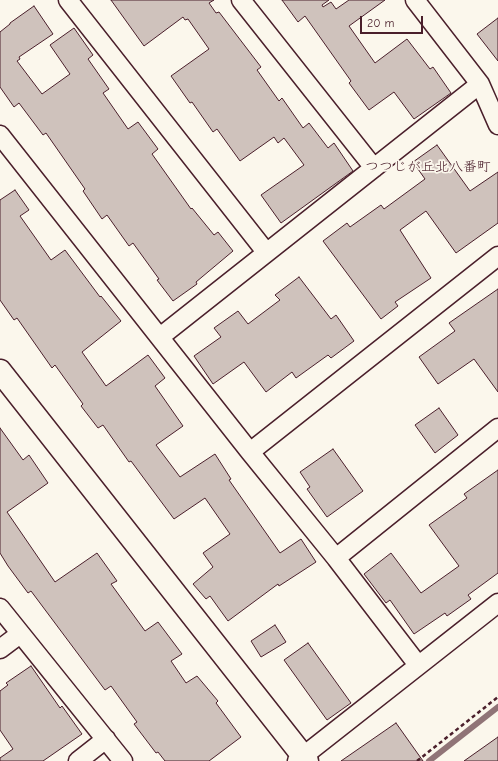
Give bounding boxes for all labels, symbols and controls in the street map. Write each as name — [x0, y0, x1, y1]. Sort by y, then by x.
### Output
scale bar — [362, 8, 425, 34]
text: 20 m — [367, 16, 395, 30]
district label: つつじが丘北八番町 — [365, 159, 491, 175]

